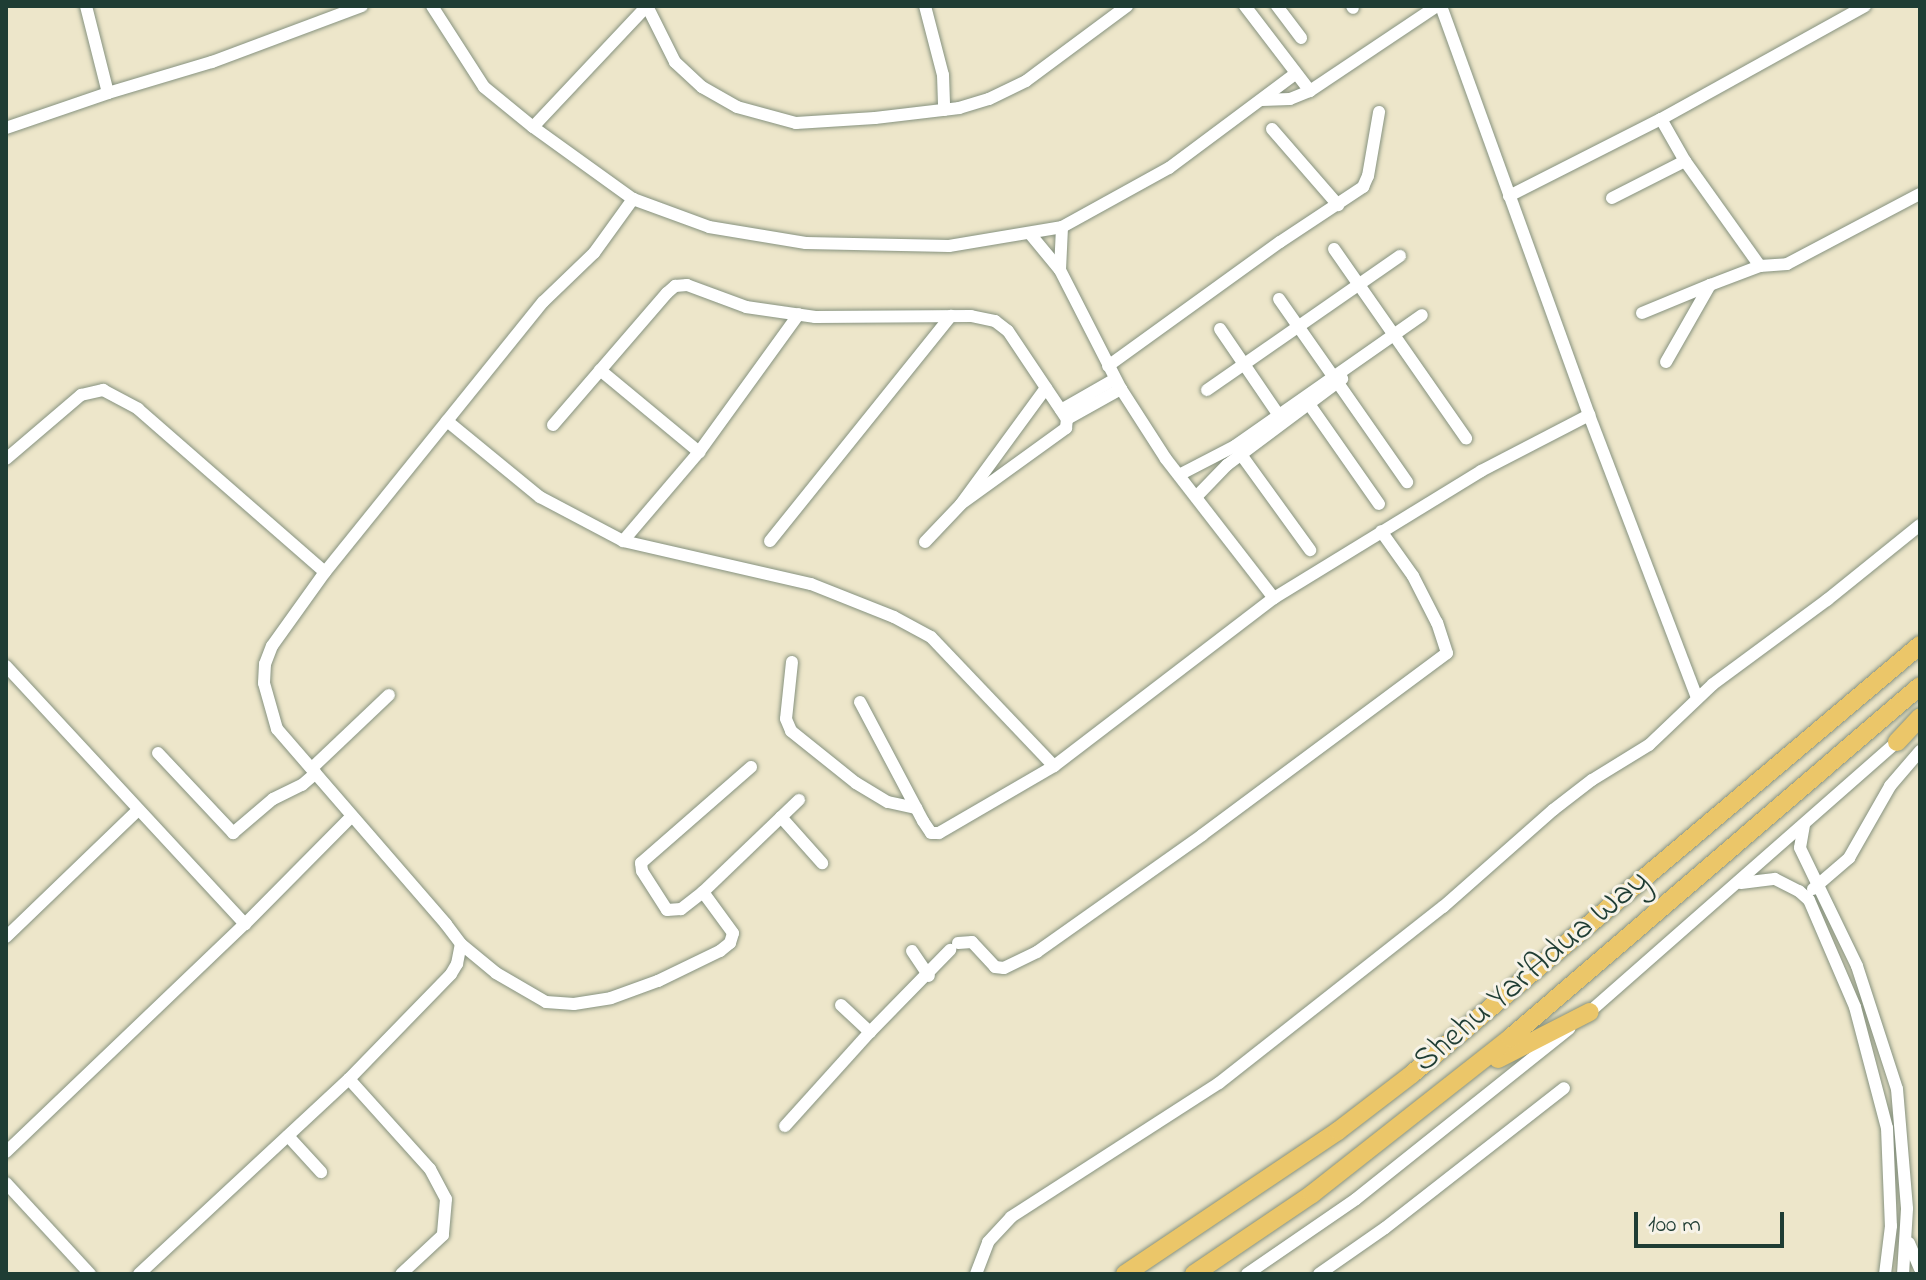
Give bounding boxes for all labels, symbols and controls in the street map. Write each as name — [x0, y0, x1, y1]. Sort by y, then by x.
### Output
street label: Shehu Yar'Adua Way — [1406, 862, 1658, 1082]
scale bar — [1638, 1196, 1788, 1246]
text: 100 m — [1648, 1208, 1701, 1243]

